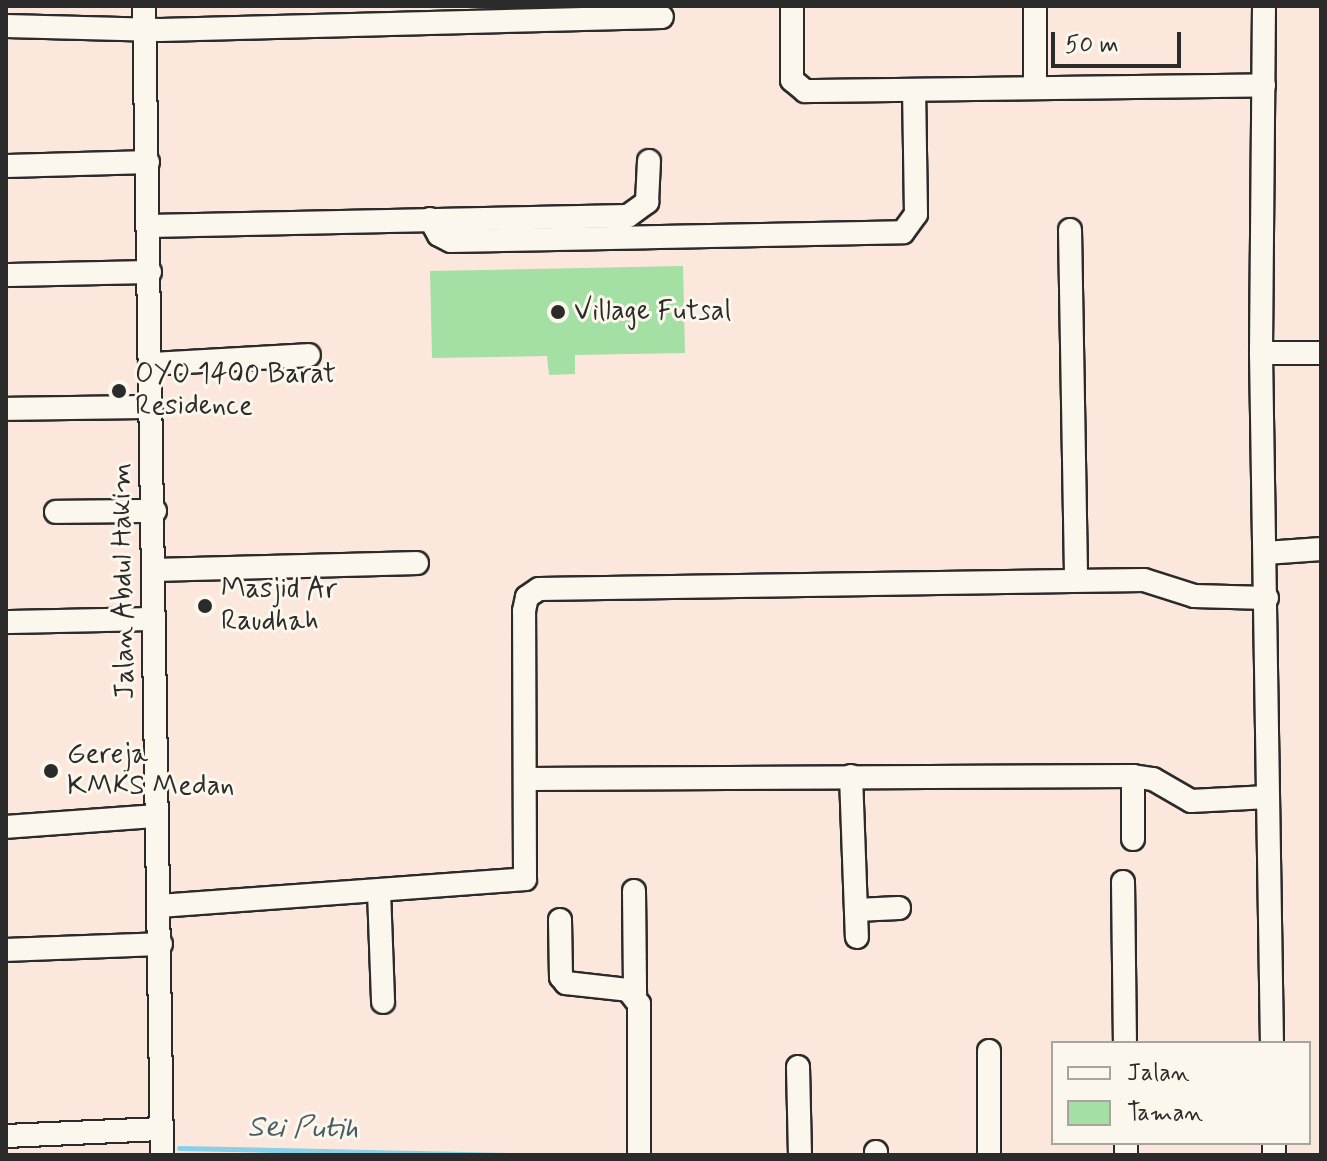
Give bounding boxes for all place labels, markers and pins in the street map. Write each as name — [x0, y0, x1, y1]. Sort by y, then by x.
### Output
place label: Village Futsal — [574, 295, 726, 329]
marker: Village Futsal — [549, 303, 567, 321]
place label: OYO 1400 Barat Residence — [135, 358, 336, 424]
marker: OYO 1400 Barat Residence — [110, 382, 128, 400]
place label: Masjid Ar Raudhah — [221, 573, 337, 639]
marker: Masjid Ar Raudhah — [196, 597, 214, 615]
place label: Gereja KMKS Medan — [67, 738, 240, 804]
marker: Gereja KMKS Medan — [42, 762, 60, 780]

